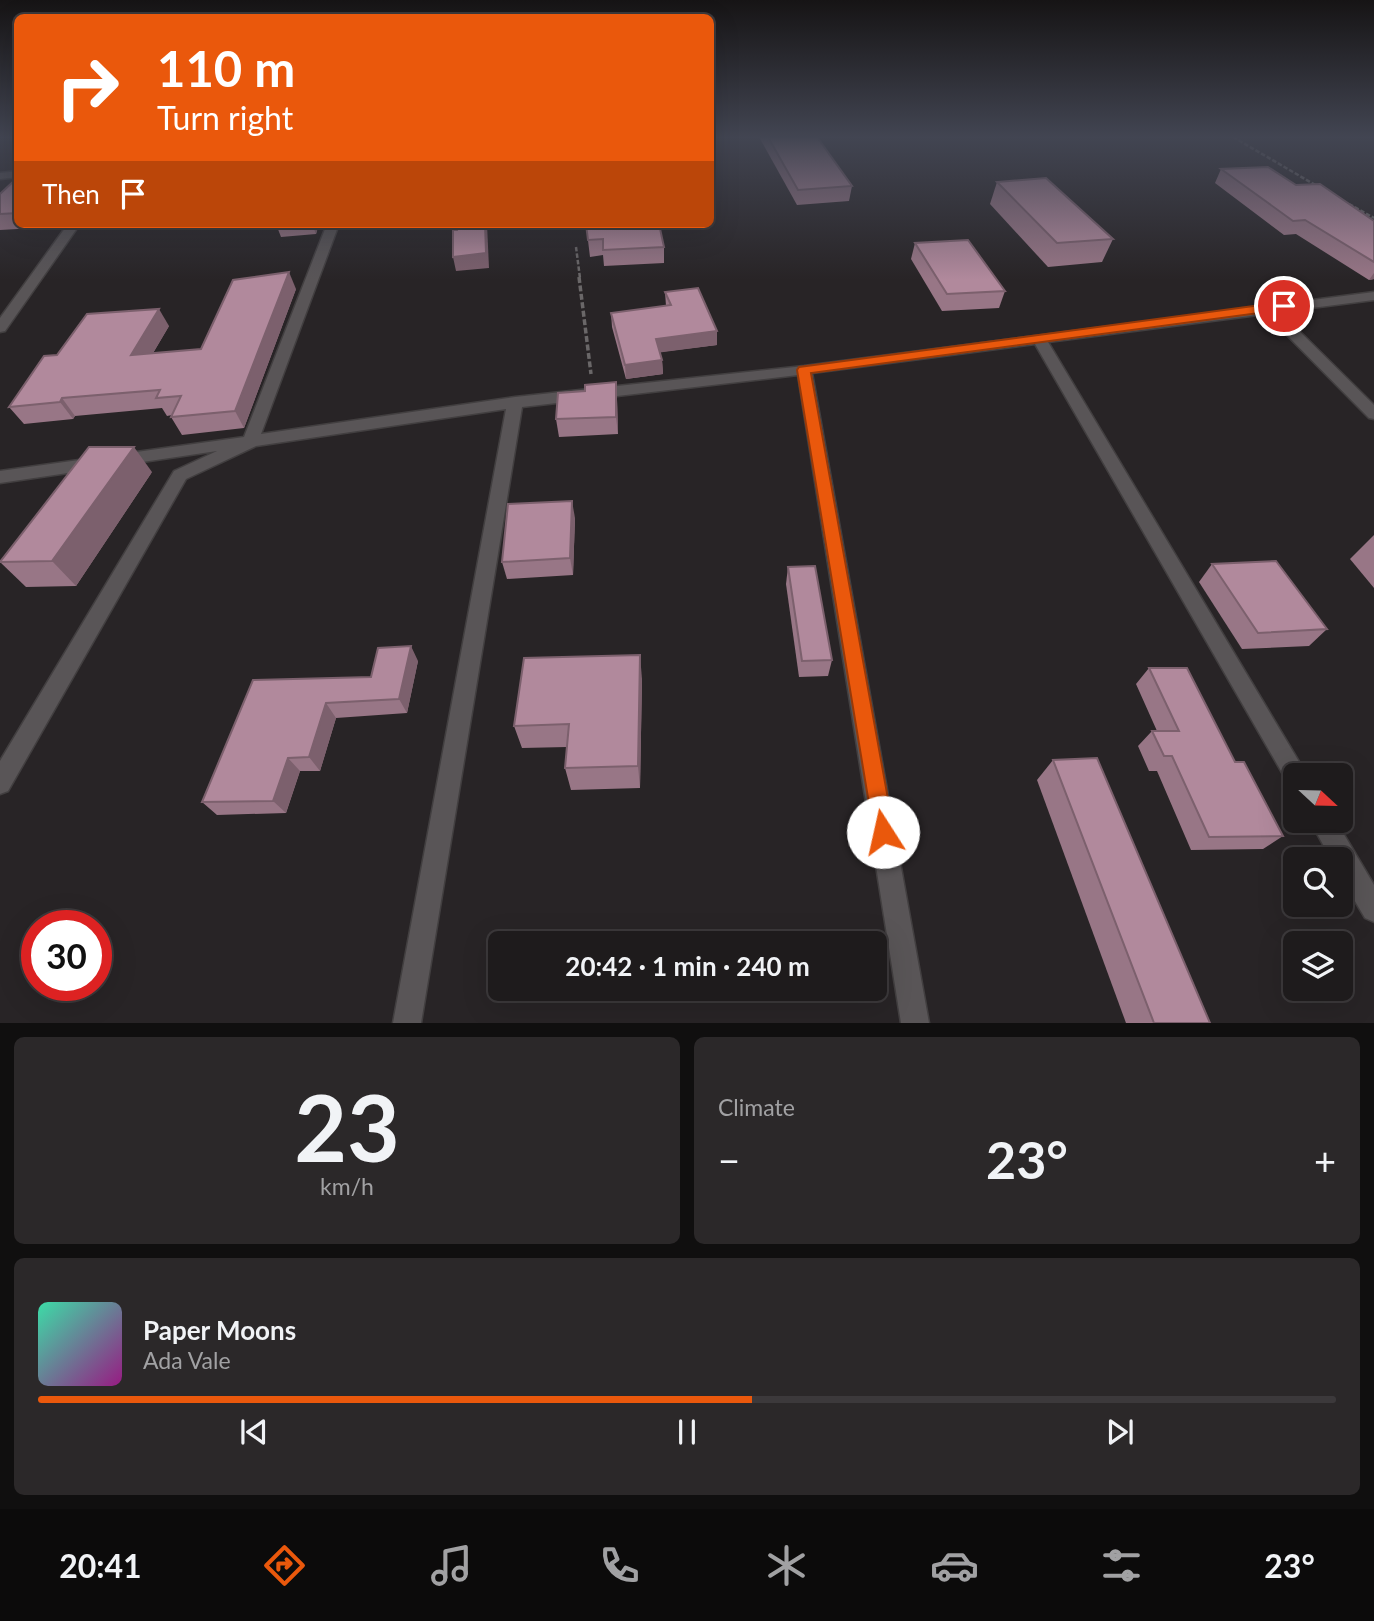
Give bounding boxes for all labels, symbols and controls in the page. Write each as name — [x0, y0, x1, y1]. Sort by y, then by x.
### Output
text: 110 m — [157, 39, 295, 97]
icon: right — [42, 42, 133, 133]
text: Turn right — [157, 98, 293, 137]
icon: arrive — [114, 175, 152, 213]
text: Then — [42, 178, 100, 210]
pin — [1254, 276, 1314, 336]
icon: arrive — [1265, 287, 1303, 325]
north arrow — [1283, 763, 1353, 833]
map controls — [1283, 763, 1353, 1001]
position arrow — [846, 795, 920, 869]
button: search — [1283, 847, 1353, 917]
speed limit sign: 30 — [21, 910, 112, 1001]
button: layers — [1283, 931, 1353, 1001]
text: 20:42 · 1 min · 240 m — [565, 950, 810, 982]
text: 23 — [294, 1072, 400, 1181]
text: Climate — [718, 1093, 795, 1121]
text: 23° — [986, 1128, 1068, 1190]
text: − — [718, 1137, 740, 1183]
text: + — [1314, 1137, 1336, 1183]
text: km/h — [320, 1172, 374, 1200]
text: Paper Moons — [143, 1314, 296, 1346]
text: Ada Vale — [143, 1346, 231, 1374]
icon: previous — [235, 1413, 273, 1451]
icon: pause — [668, 1413, 706, 1451]
icon: next — [1101, 1413, 1139, 1451]
icon: directions — [260, 1541, 309, 1590]
icon: music — [427, 1541, 476, 1590]
icon: phone — [595, 1541, 644, 1590]
icon: climate — [762, 1541, 811, 1590]
icon: car — [930, 1541, 979, 1590]
icon: filters — [1097, 1541, 1146, 1590]
text: 20:41 — [59, 1546, 142, 1585]
text: 23° — [1264, 1546, 1315, 1585]

